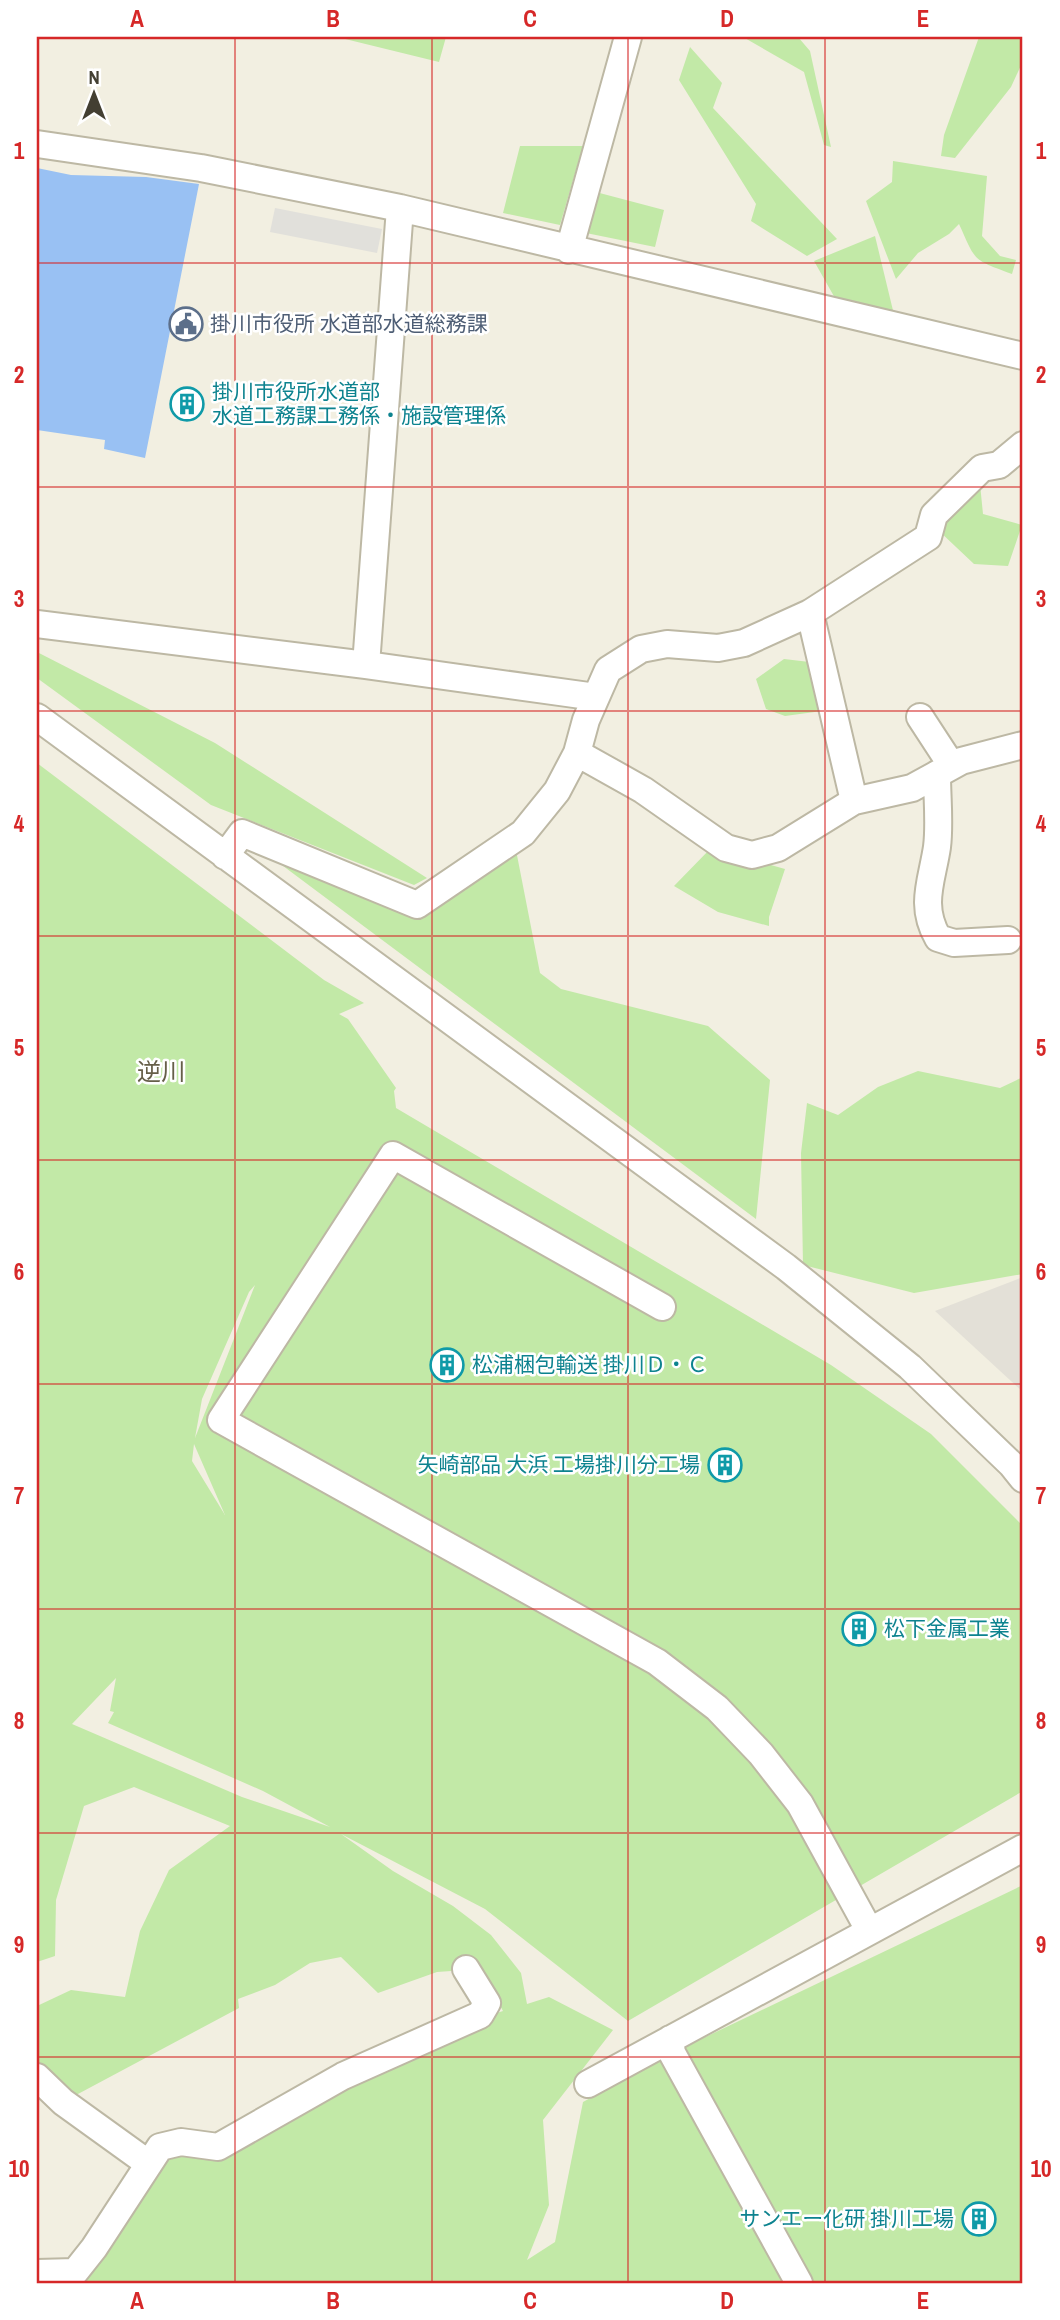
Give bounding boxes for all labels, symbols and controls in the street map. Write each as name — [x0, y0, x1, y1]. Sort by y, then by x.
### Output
text: A — [130, 3, 144, 34]
text: B — [326, 3, 340, 34]
text: C — [523, 3, 537, 34]
text: D — [720, 3, 734, 34]
text: E — [917, 3, 929, 34]
north arrow — [60, 60, 130, 130]
text: N — [88, 64, 100, 90]
text: 1 — [14, 135, 25, 166]
text: 1 — [1036, 135, 1047, 166]
public building icon: 掛川市役所 水道部水道総務課 — [167, 305, 205, 343]
place label: 掛川市役所 水道部水道総務課 — [210, 309, 488, 338]
text: 2 — [14, 359, 24, 390]
text: 2 — [1036, 359, 1046, 390]
place label: 掛川市役所水道部 水道工務課工務係・施設管理係 — [212, 377, 506, 430]
building icon: 掛川市役所水道部 水道工務課工務係・施設管理係 — [168, 385, 206, 423]
text: 3 — [14, 583, 24, 614]
text: 3 — [1036, 583, 1046, 614]
text: 4 — [14, 808, 25, 839]
text: 4 — [1036, 808, 1047, 839]
text: 5 — [14, 1032, 24, 1063]
text: 5 — [1036, 1032, 1046, 1063]
district label: 逆川 — [137, 1055, 185, 1087]
text: 6 — [14, 1256, 24, 1287]
text: 6 — [1036, 1256, 1046, 1287]
building icon: 松浦梱包輸送 掛川Ｄ・Ｃ — [428, 1346, 466, 1384]
place label: 松浦梱包輸送 掛川Ｄ・Ｃ — [472, 1350, 708, 1379]
building icon: 矢崎部品 大浜 工場掛川分工場 — [706, 1446, 744, 1484]
place label: 矢崎部品 大浜 工場掛川分工場 — [417, 1450, 700, 1479]
text: 7 — [14, 1480, 24, 1511]
text: 7 — [1036, 1480, 1046, 1511]
building icon: 松下金属工業 — [840, 1610, 878, 1648]
place label: 松下金属工業 — [884, 1614, 1010, 1643]
text: 8 — [14, 1705, 24, 1736]
text: 8 — [1036, 1705, 1046, 1736]
text: 9 — [14, 1929, 24, 1960]
text: 9 — [1036, 1929, 1046, 1960]
text: 10 — [9, 2153, 29, 2184]
text: 10 — [1031, 2153, 1051, 2184]
building icon: サンエー化研 掛川工場 — [960, 2200, 998, 2238]
place label: サンエー化研 掛川工場 — [739, 2204, 954, 2233]
text: A — [130, 2285, 144, 2316]
text: B — [326, 2285, 340, 2316]
text: C — [523, 2285, 537, 2316]
text: D — [720, 2285, 734, 2316]
text: E — [917, 2285, 929, 2316]

